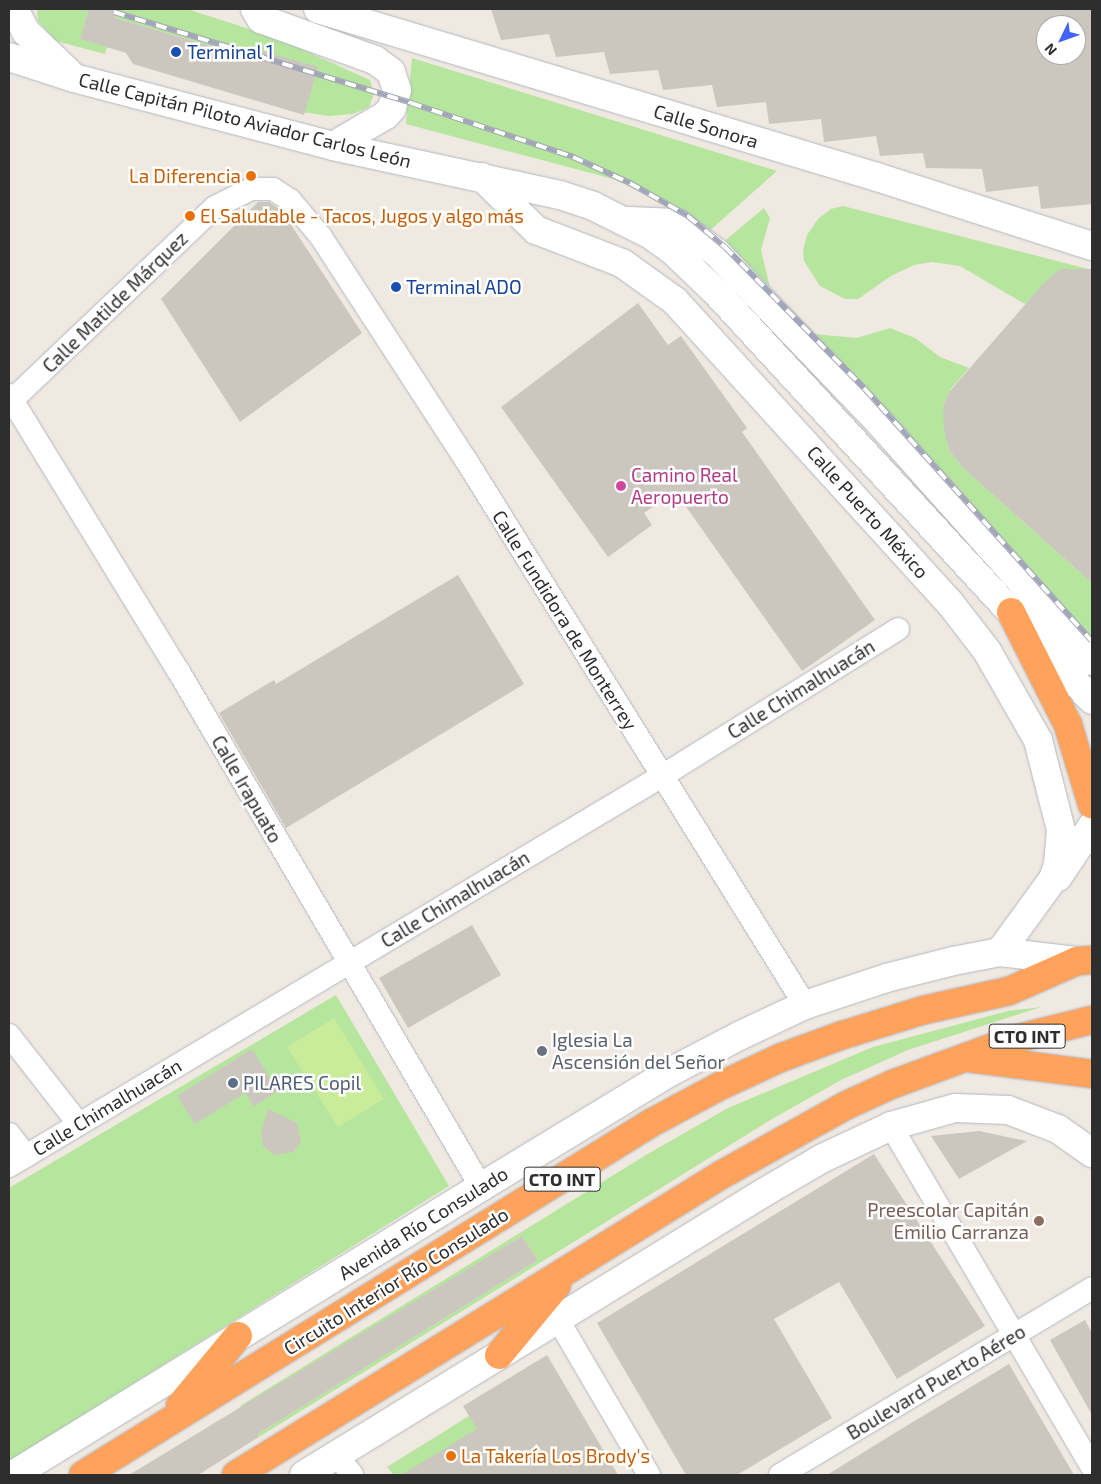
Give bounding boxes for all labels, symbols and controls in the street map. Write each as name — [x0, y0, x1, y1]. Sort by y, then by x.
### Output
north arrow — [1036, 15, 1086, 65]
text: N — [1041, 40, 1060, 59]
place label: Terminal 1 — [187, 41, 274, 63]
marker: Terminal 1 — [169, 45, 183, 59]
street label: Calle Capitán Piloto Aviador Carlos León — [76, 67, 414, 173]
street label: Calle Sonora — [651, 99, 761, 153]
place label: La Diferencia — [129, 165, 241, 187]
marker: La Diferencia — [245, 170, 257, 182]
place label: El Saludable - Tacos, Jugos y algo más — [200, 205, 526, 227]
marker: El Saludable - Tacos, Jugos y algo más — [184, 210, 196, 222]
street label: Calle Matilde Márquez — [38, 227, 192, 377]
place label: Terminal ADO — [406, 276, 523, 298]
marker: Terminal ADO — [390, 281, 402, 293]
street label: Calle Puerto México — [802, 441, 934, 583]
place label: Camino Real Aeropuerto — [631, 464, 738, 508]
marker: Camino Real Aeropuerto — [615, 480, 627, 492]
street label: Calle Fundidora de Monterrey — [488, 506, 642, 734]
street label: Calle Chimalhuacán — [723, 634, 879, 744]
street label: Calle Irapuato — [207, 731, 287, 847]
street label: Calle Chimalhuacán — [377, 846, 533, 952]
road number: CTO INT — [988, 1020, 1066, 1052]
place label: Iglesia La Ascensión del Señor — [552, 1029, 726, 1073]
marker: Iglesia La Ascensión del Señor — [536, 1045, 548, 1057]
street label: Calle Chimalhuacán — [29, 1054, 185, 1160]
place label: PILARES Copil — [243, 1072, 361, 1094]
marker: PILARES Copil — [227, 1077, 239, 1089]
street label: Avenida Río Consulado — [334, 1162, 512, 1284]
road number: CTO INT — [523, 1164, 601, 1194]
place label: Preescolar Capitán Emilio Carranza — [867, 1199, 1029, 1243]
street label: Circuito Interior Río Consulado — [279, 1202, 513, 1360]
marker: Preescolar Capitán Emilio Carranza — [1033, 1215, 1045, 1227]
street label: Boulevard Puerto Aéreo — [842, 1320, 1030, 1444]
place label: La Takería Los Brody's — [461, 1445, 651, 1467]
marker: La Takería Los Brody's — [445, 1450, 457, 1462]

